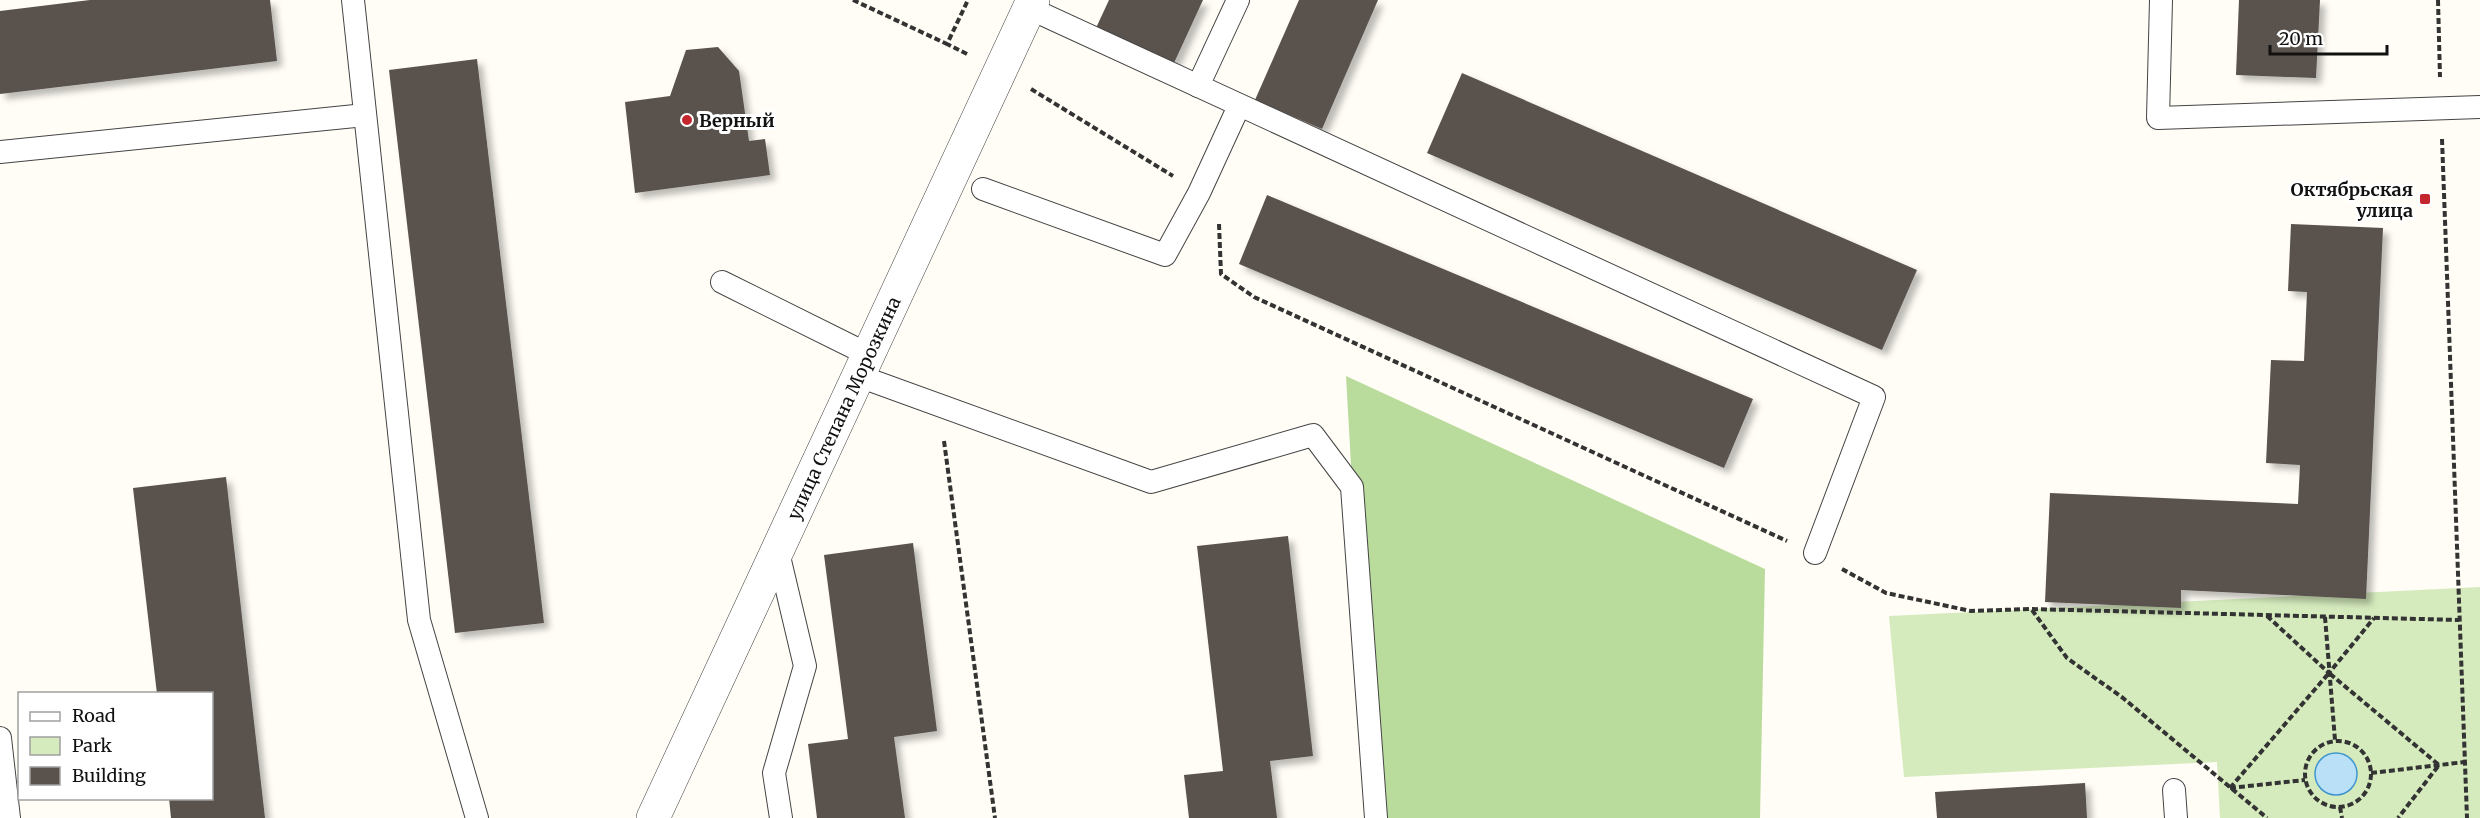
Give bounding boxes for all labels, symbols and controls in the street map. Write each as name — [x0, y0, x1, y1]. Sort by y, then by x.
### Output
scale bar — [2270, 18, 2387, 56]
text: 20 m — [2279, 27, 2323, 50]
place label: Верный — [699, 109, 775, 132]
marker: Верный — [680, 113, 694, 127]
place label: Октябрьская улица — [2291, 178, 2413, 222]
marker: Октябрьская улица — [2418, 192, 2432, 206]
street label: улица Степана Морозкина — [782, 292, 905, 523]
legend — [18, 692, 213, 800]
text: Road — [72, 704, 116, 727]
text: Park — [72, 734, 113, 757]
text: Building — [72, 764, 146, 787]

